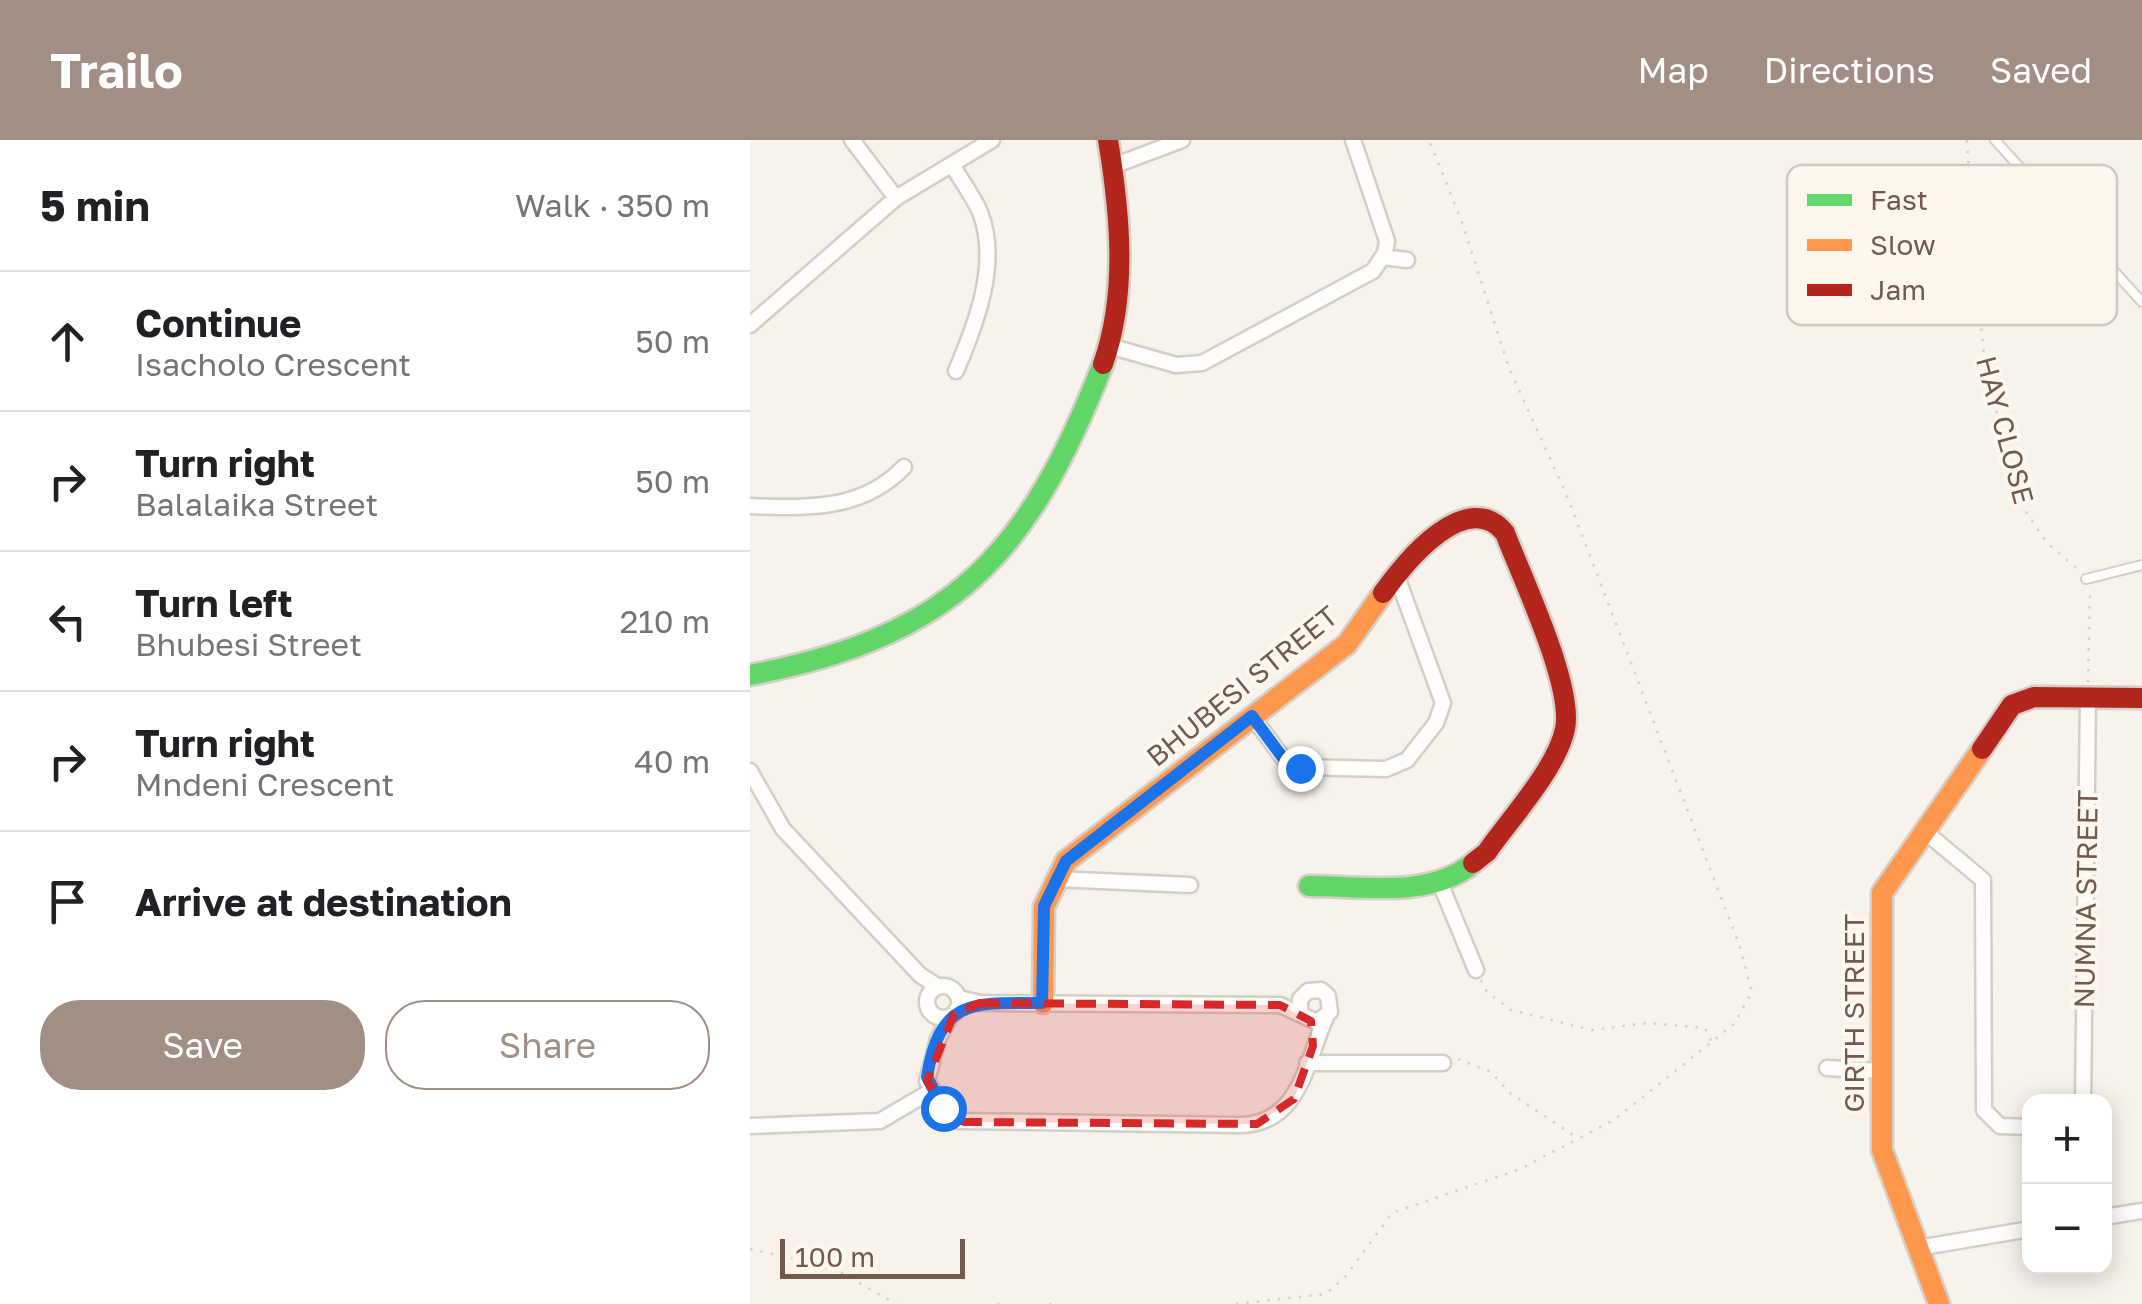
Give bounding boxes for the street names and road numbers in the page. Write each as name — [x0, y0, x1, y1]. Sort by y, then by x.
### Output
street label: HAY CLOSE — [1970, 352, 2041, 507]
street label: BHUBESI STREET — [1140, 599, 1344, 773]
street label: NUMNA STREET — [2067, 789, 2104, 1009]
street label: GIRTH STREET — [1837, 914, 1870, 1112]

